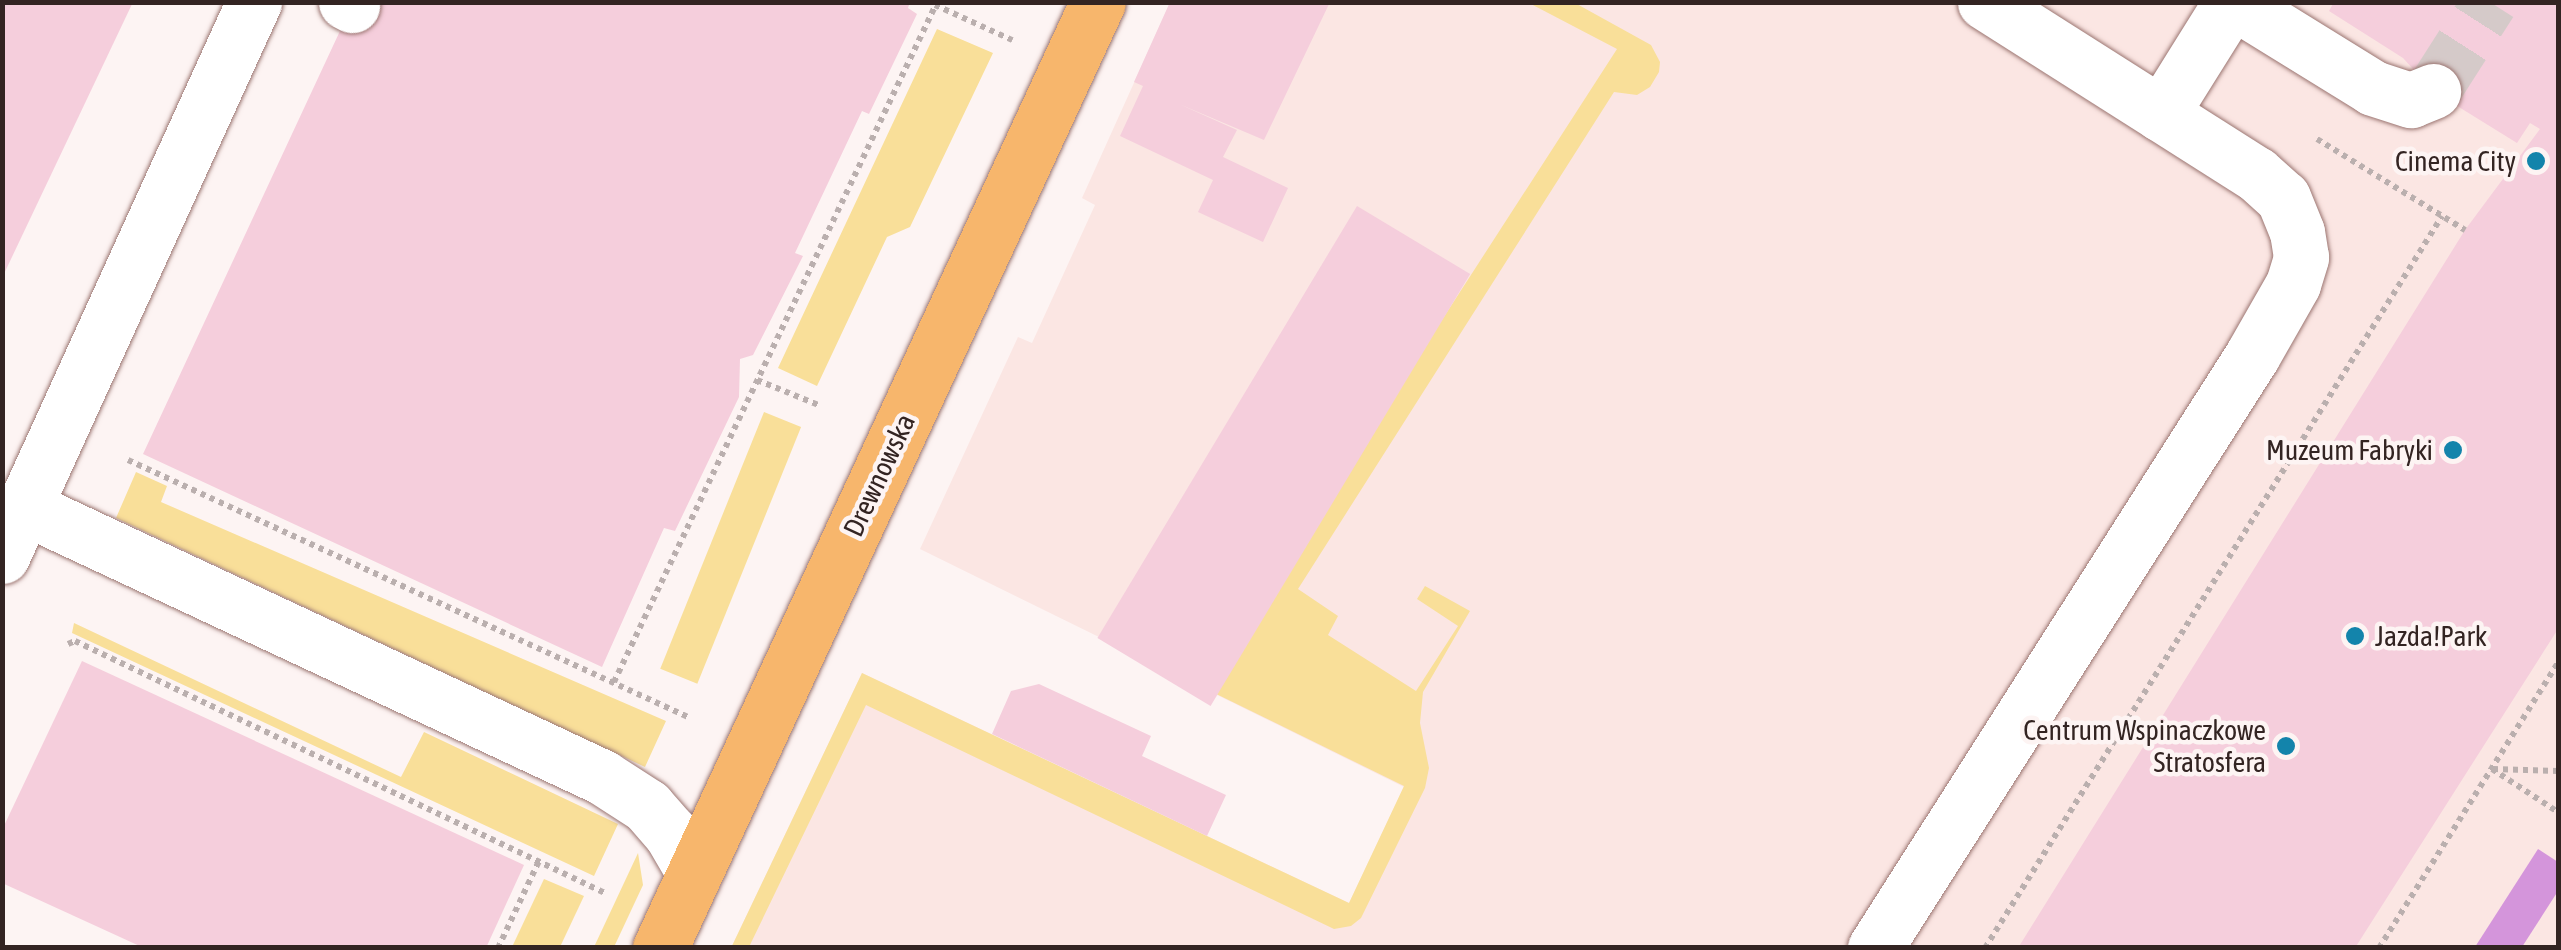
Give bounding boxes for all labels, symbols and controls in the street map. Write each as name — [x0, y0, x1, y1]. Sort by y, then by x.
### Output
place label: Cinema City — [2395, 144, 2516, 178]
marker: Cinema City — [2525, 150, 2547, 172]
street label: Drewnowska — [836, 408, 922, 542]
place label: Muzeum Fabryki — [2266, 433, 2433, 467]
marker: Muzeum Fabryki — [2442, 439, 2464, 461]
place label: Jazda!Park — [2375, 619, 2487, 653]
marker: Jazda!Park — [2344, 625, 2366, 647]
place label: Centrum Wspinaczkowe Stratosfera — [2023, 713, 2266, 779]
marker: Centrum Wspinaczkowe Stratosfera — [2275, 735, 2297, 757]

